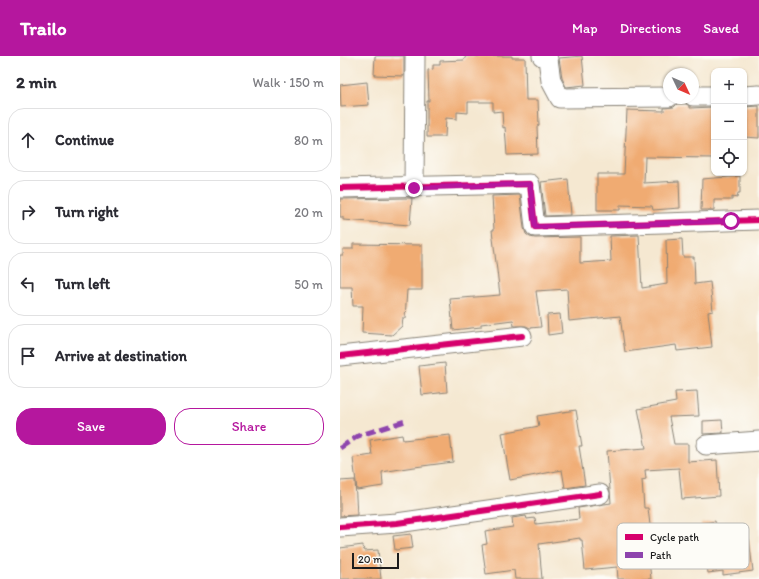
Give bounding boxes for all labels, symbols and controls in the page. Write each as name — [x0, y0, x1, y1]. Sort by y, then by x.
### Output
text: Trailo — [20, 17, 67, 40]
text: Map — [572, 20, 598, 37]
text: Directions — [620, 20, 681, 37]
text: Saved — [703, 20, 739, 37]
north arrow — [663, 68, 699, 104]
map controls — [711, 68, 747, 176]
button: + — [711, 68, 747, 104]
text: 2 min — [16, 72, 56, 92]
text: Walk · 150 m — [253, 75, 324, 90]
button: − — [711, 104, 747, 140]
icon: ahead — [17, 129, 39, 151]
text: Continue — [55, 131, 114, 149]
text: 80 m — [294, 133, 323, 148]
button: locate — [711, 140, 747, 176]
route end — [405, 179, 423, 197]
icon: right — [17, 201, 39, 223]
text: Turn right — [55, 203, 119, 221]
text: 20 m — [294, 205, 323, 220]
route start — [722, 212, 740, 230]
icon: left — [17, 273, 39, 295]
text: Turn left — [55, 275, 110, 293]
text: 50 m — [294, 277, 323, 292]
icon: arrive — [17, 345, 39, 367]
text: Arrive at destination — [55, 347, 187, 365]
button: Save — [16, 408, 166, 445]
button: Share — [174, 408, 324, 445]
legend — [617, 523, 749, 569]
text: Cycle path — [650, 531, 699, 544]
text: Path — [650, 549, 672, 562]
scale bar — [352, 551, 399, 570]
text: 20 m — [358, 553, 382, 566]

